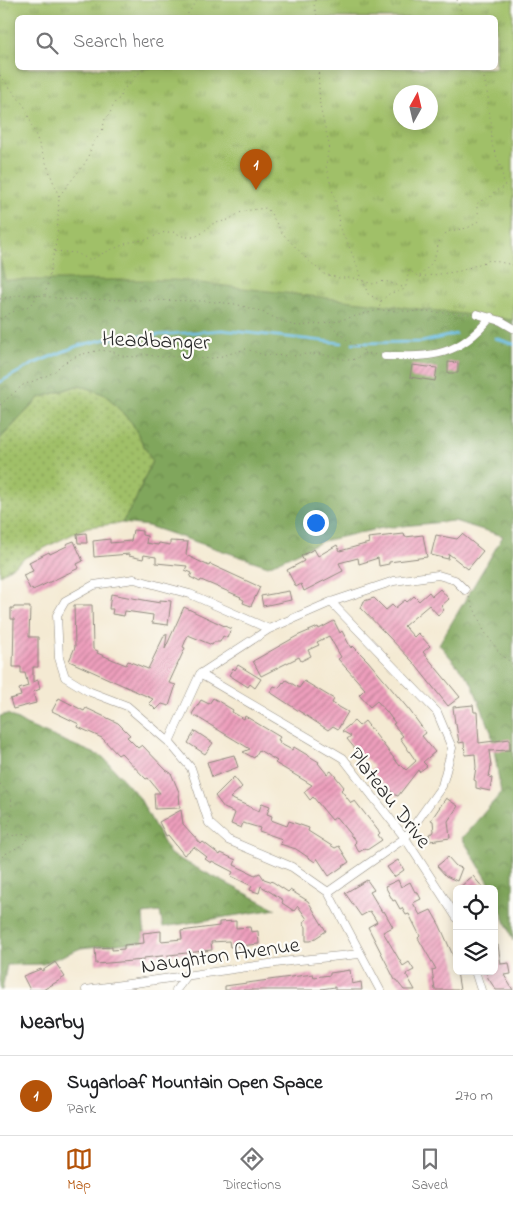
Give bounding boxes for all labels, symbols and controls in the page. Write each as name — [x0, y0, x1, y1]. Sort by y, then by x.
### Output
search box — [15, 15, 498, 70]
icon: search — [33, 29, 61, 57]
text: Search here — [73, 29, 164, 56]
north arrow — [393, 85, 438, 130]
pin: 1 — [240, 149, 272, 190]
street label: Headbanger — [101, 324, 210, 361]
your location — [303, 510, 329, 536]
street label: Plateau Drive — [339, 742, 438, 856]
map controls — [453, 885, 498, 975]
button: locate — [453, 885, 498, 930]
street label: Naughton Avenue — [139, 930, 302, 985]
button: layers — [453, 930, 498, 975]
text: Nearby — [20, 1008, 84, 1038]
text: Sugarloaf Mountain Open Space — [67, 1070, 323, 1097]
text: 1 — [33, 1084, 39, 1108]
text: 270 m — [455, 1084, 493, 1108]
text: Park — [67, 1097, 96, 1121]
tab: Map — [65, 1145, 93, 1196]
tab: Directions — [223, 1145, 281, 1196]
tab: Saved — [411, 1145, 448, 1196]

